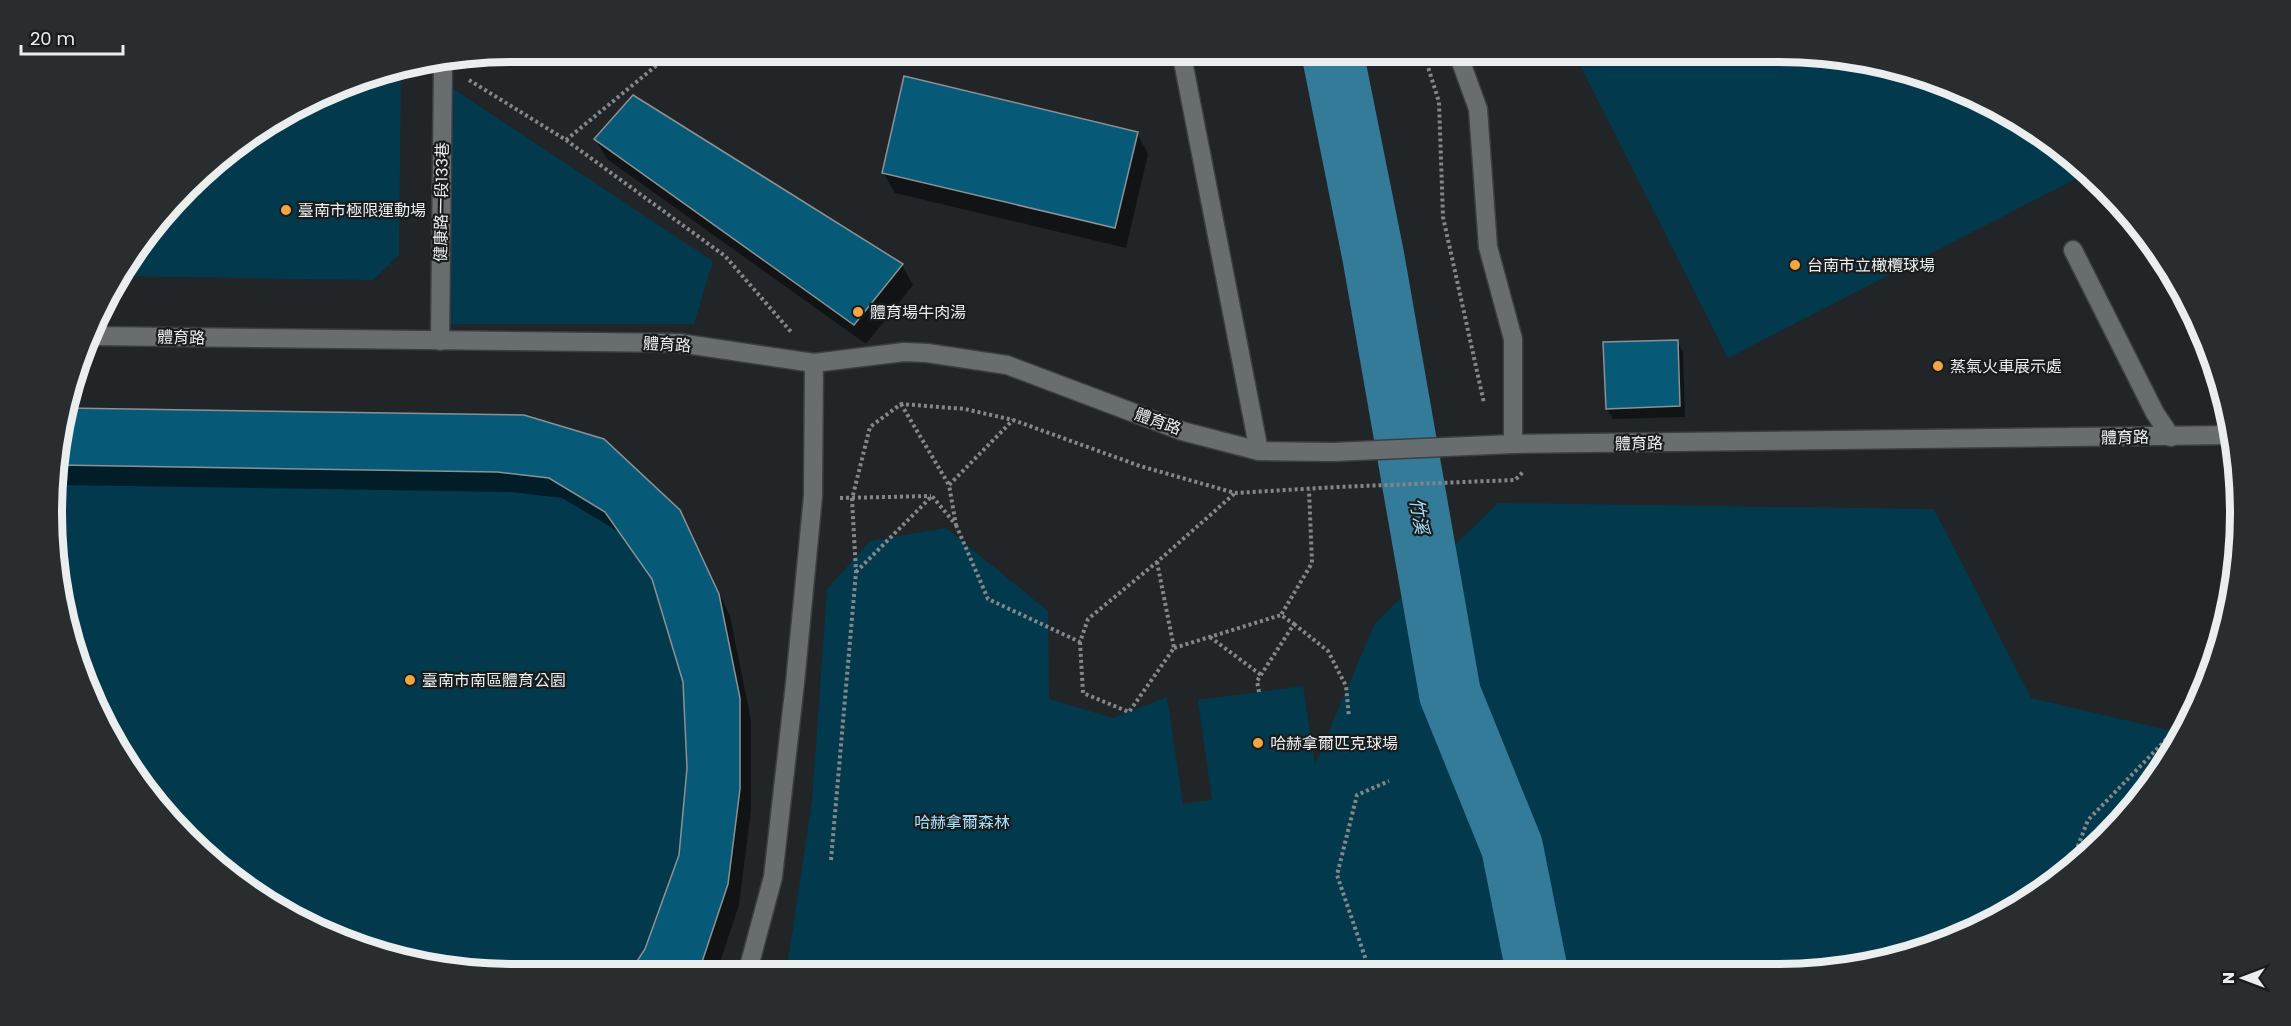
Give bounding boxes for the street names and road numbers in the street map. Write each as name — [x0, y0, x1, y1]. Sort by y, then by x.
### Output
street label: 健康路一段133巷 — [429, 142, 454, 262]
street label: 體育路 — [157, 326, 205, 349]
street label: 體育路 — [642, 332, 692, 357]
street label: 體育路 — [1131, 402, 1184, 440]
street label: 體育路 — [2101, 426, 2149, 449]
street label: 體育路 — [1615, 432, 1663, 455]

